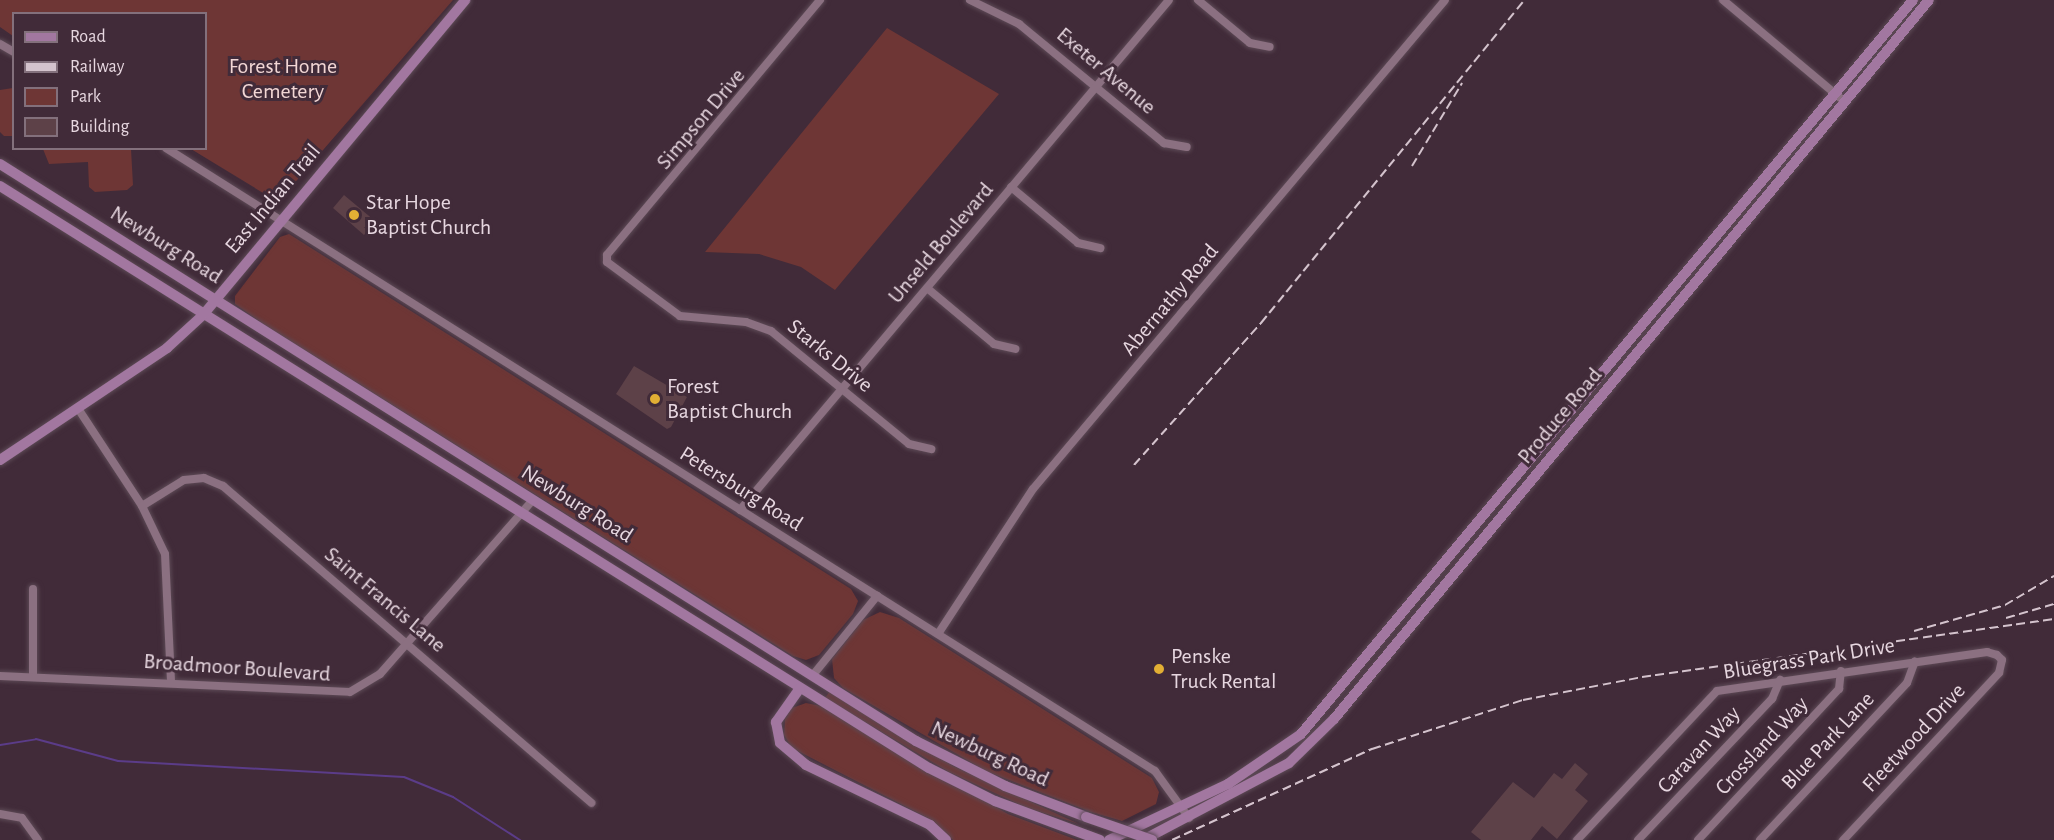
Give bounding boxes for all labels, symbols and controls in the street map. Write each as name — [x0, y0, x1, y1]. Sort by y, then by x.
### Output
legend — [12, 12, 207, 150]
street label: Exeter Avenue — [1051, 22, 1161, 120]
text: Road — [70, 28, 106, 46]
park label: Forest Home Cemetery — [229, 53, 337, 104]
text: Railway — [70, 58, 124, 76]
street label: Simpson Drive — [651, 63, 751, 175]
text: Park — [70, 88, 101, 106]
text: Building — [70, 118, 129, 136]
street label: East Indian Trail — [220, 139, 326, 259]
street label: Unseld Boulevard — [883, 177, 999, 309]
place label: Star Hope Baptist Church — [366, 189, 491, 240]
street label: Newburg Road — [105, 200, 227, 290]
marker: Star Hope Baptist Church — [347, 208, 361, 222]
street label: Abernathy Road — [1116, 239, 1224, 361]
street label: Starks Drive — [782, 314, 878, 398]
street label: Produce Road — [1512, 362, 1608, 470]
place label: Forest Baptist Church — [667, 373, 792, 424]
marker: Forest Baptist Church — [648, 392, 662, 406]
street label: Petersburg Road — [675, 441, 807, 537]
street label: Newburg Road — [516, 459, 638, 549]
street label: Saint Francis Lane — [319, 542, 451, 658]
street label: Bluegrass Park Drive — [1721, 632, 1897, 686]
place label: Penske Truck Rental — [1171, 643, 1276, 694]
street label: Broadmoor Boulevard — [143, 648, 331, 688]
marker: Penske Truck Rental — [1152, 662, 1166, 676]
street label: Fleetwood Drive — [1857, 678, 1971, 798]
street label: Blue Park Lane — [1776, 687, 1880, 795]
street label: Crossland Way — [1710, 691, 1814, 801]
street label: Caravan Way — [1652, 701, 1746, 799]
street label: Newburg Road — [927, 715, 1053, 793]

